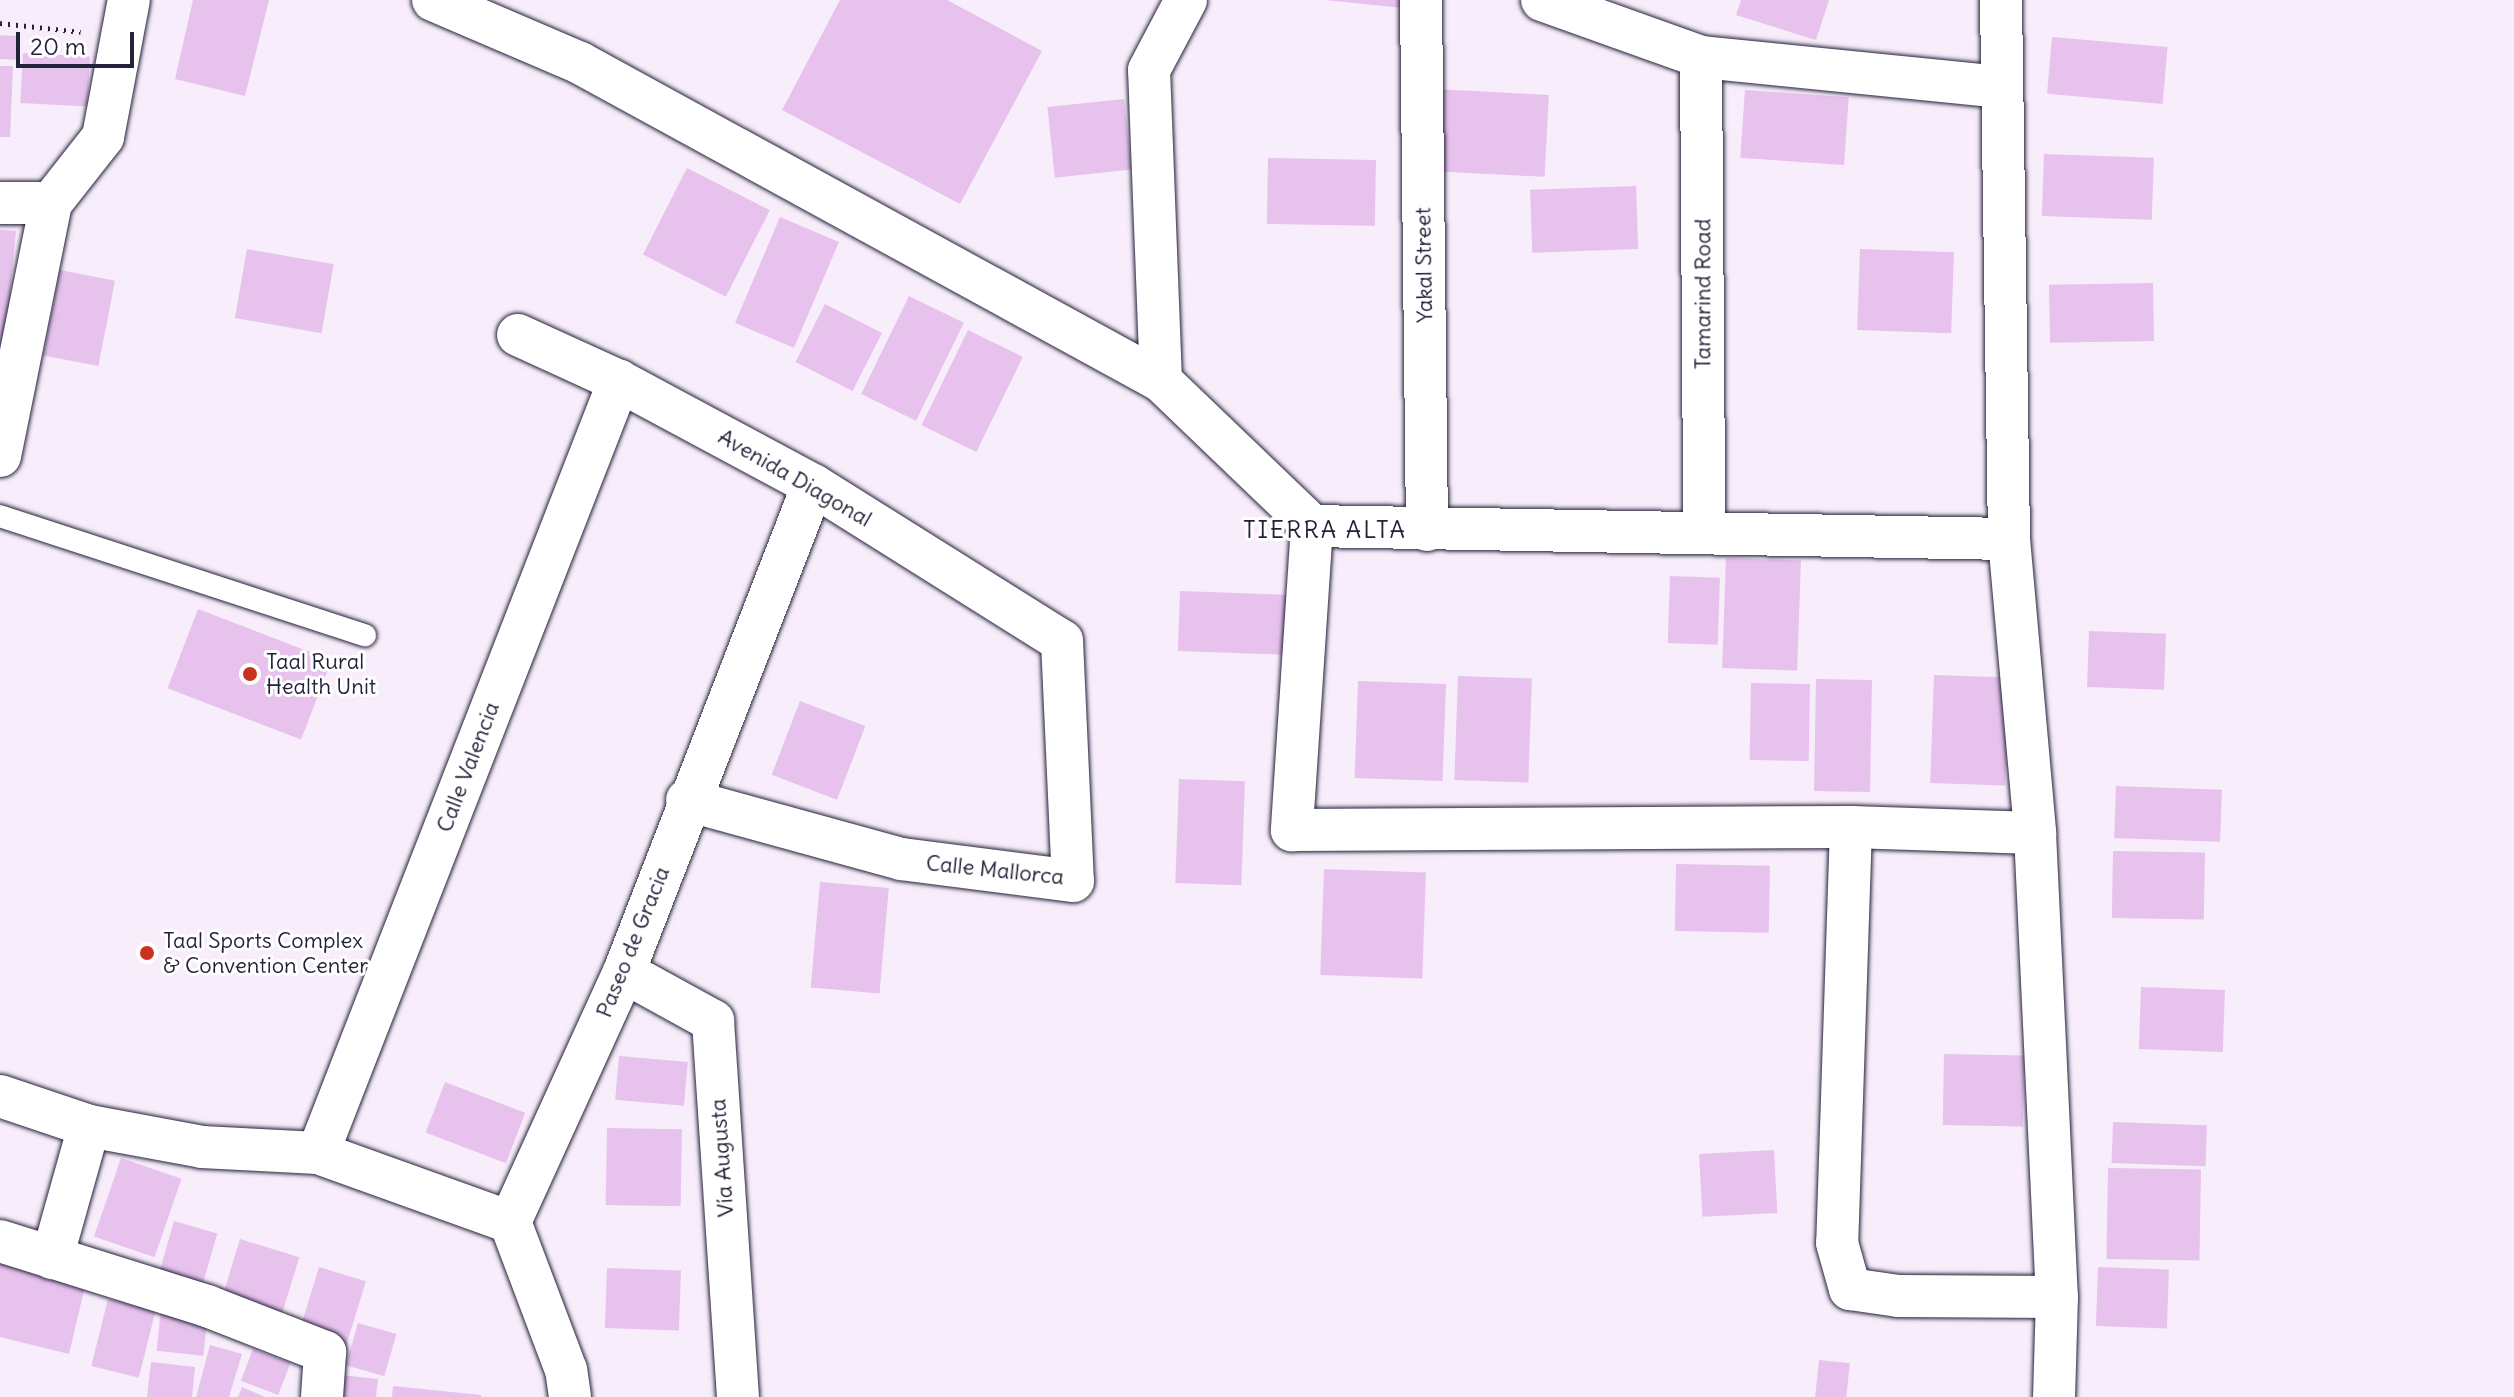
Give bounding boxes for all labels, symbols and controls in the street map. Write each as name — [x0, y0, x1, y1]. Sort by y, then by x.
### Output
scale bar — [20, 16, 138, 66]
text: 20 m — [30, 31, 86, 61]
street label: Yakal Street — [1410, 207, 1438, 323]
street label: Tamarind Road — [1690, 219, 1716, 369]
street label: Avenida Diagonal — [714, 423, 876, 533]
district label: TIERRA ALTA — [1243, 516, 1407, 544]
place label: Taal Rural Health Unit — [266, 648, 376, 700]
marker: Taal Rural Health Unit — [241, 665, 259, 683]
street label: Calle Valencia — [431, 698, 505, 836]
street label: Calle Mallorca — [925, 850, 1065, 890]
street label: Paseo de Gracia — [591, 863, 675, 1021]
place label: Taal Sports Complex & Convention Center — [163, 927, 368, 978]
marker: Taal Sports Complex & Convention Center — [138, 944, 156, 962]
street label: Vía Augusta — [705, 1098, 739, 1218]

